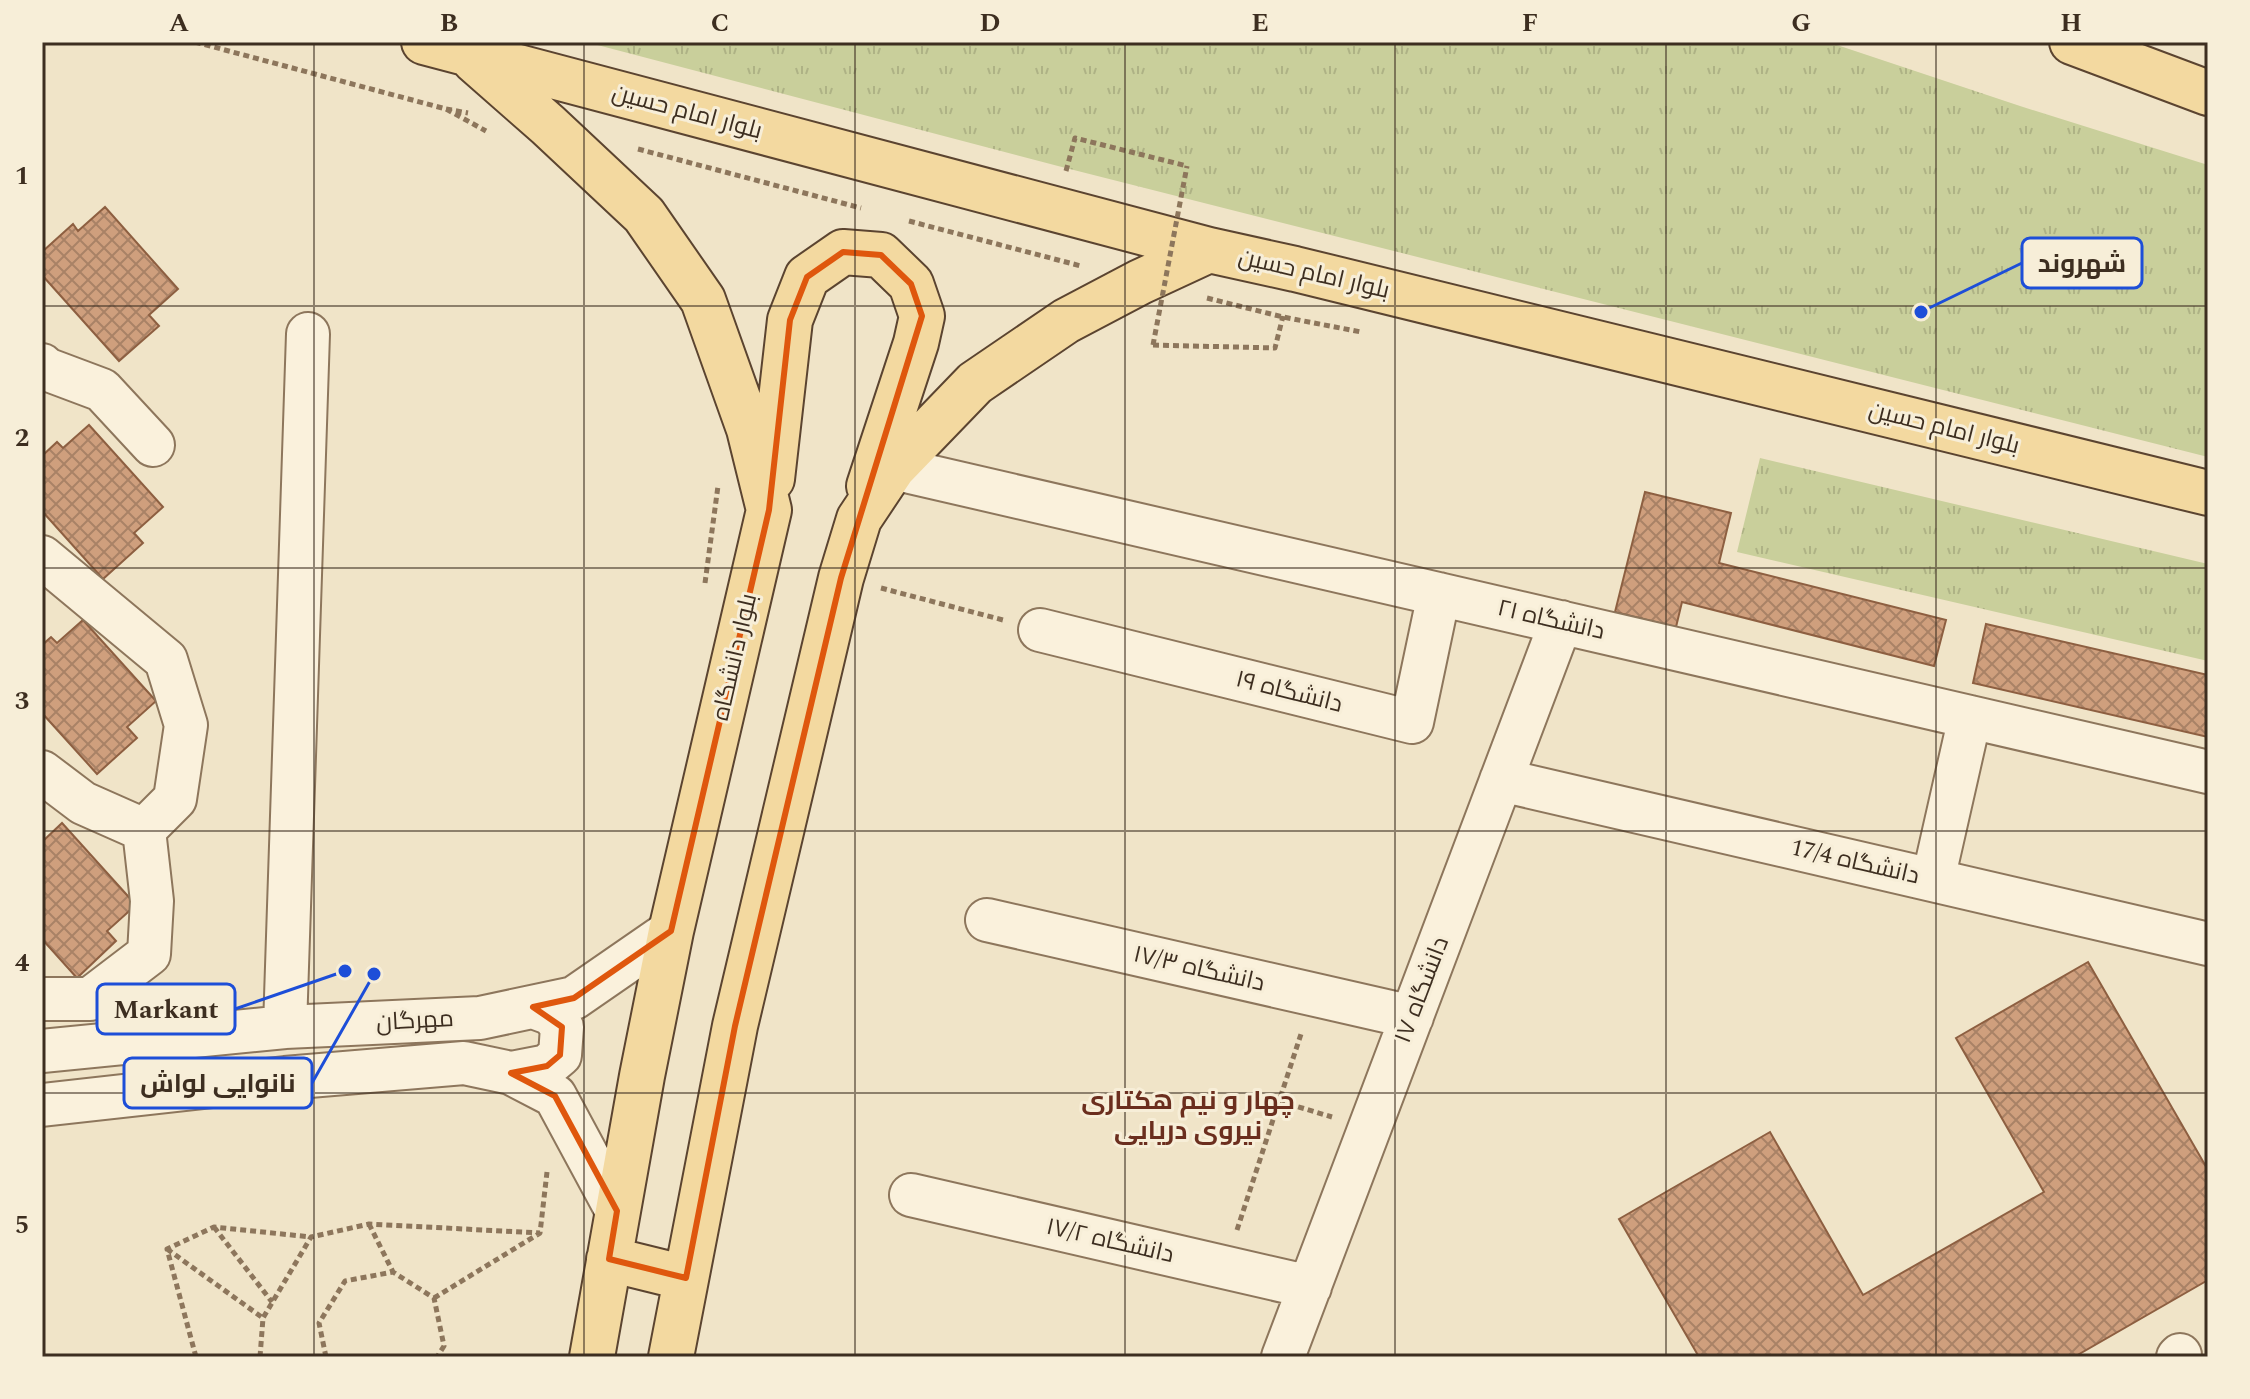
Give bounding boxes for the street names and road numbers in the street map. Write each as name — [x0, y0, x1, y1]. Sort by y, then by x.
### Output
street label: بلوار امام حسین — [608, 75, 766, 149]
street label: بلوار امام حسین — [1235, 239, 1393, 309]
street label: بلوار امام حسین — [1865, 392, 2023, 464]
street label: بلوار دانشگاه — [703, 590, 767, 724]
street label: دانشگاه ۲۱ — [1494, 590, 1608, 650]
street label: دانشگاه ۱۹ — [1232, 661, 1346, 723]
street label: دانشگاه 17/4 — [1787, 830, 1923, 894]
street label: دانشگاه ۱۷ — [1385, 931, 1459, 1049]
street label: دانشگاه ۱۷/۳ — [1130, 936, 1268, 1002]
street label: مهرگان — [375, 1001, 455, 1041]
street label: دانشگاه ۱۷/۲ — [1043, 1209, 1177, 1273]

